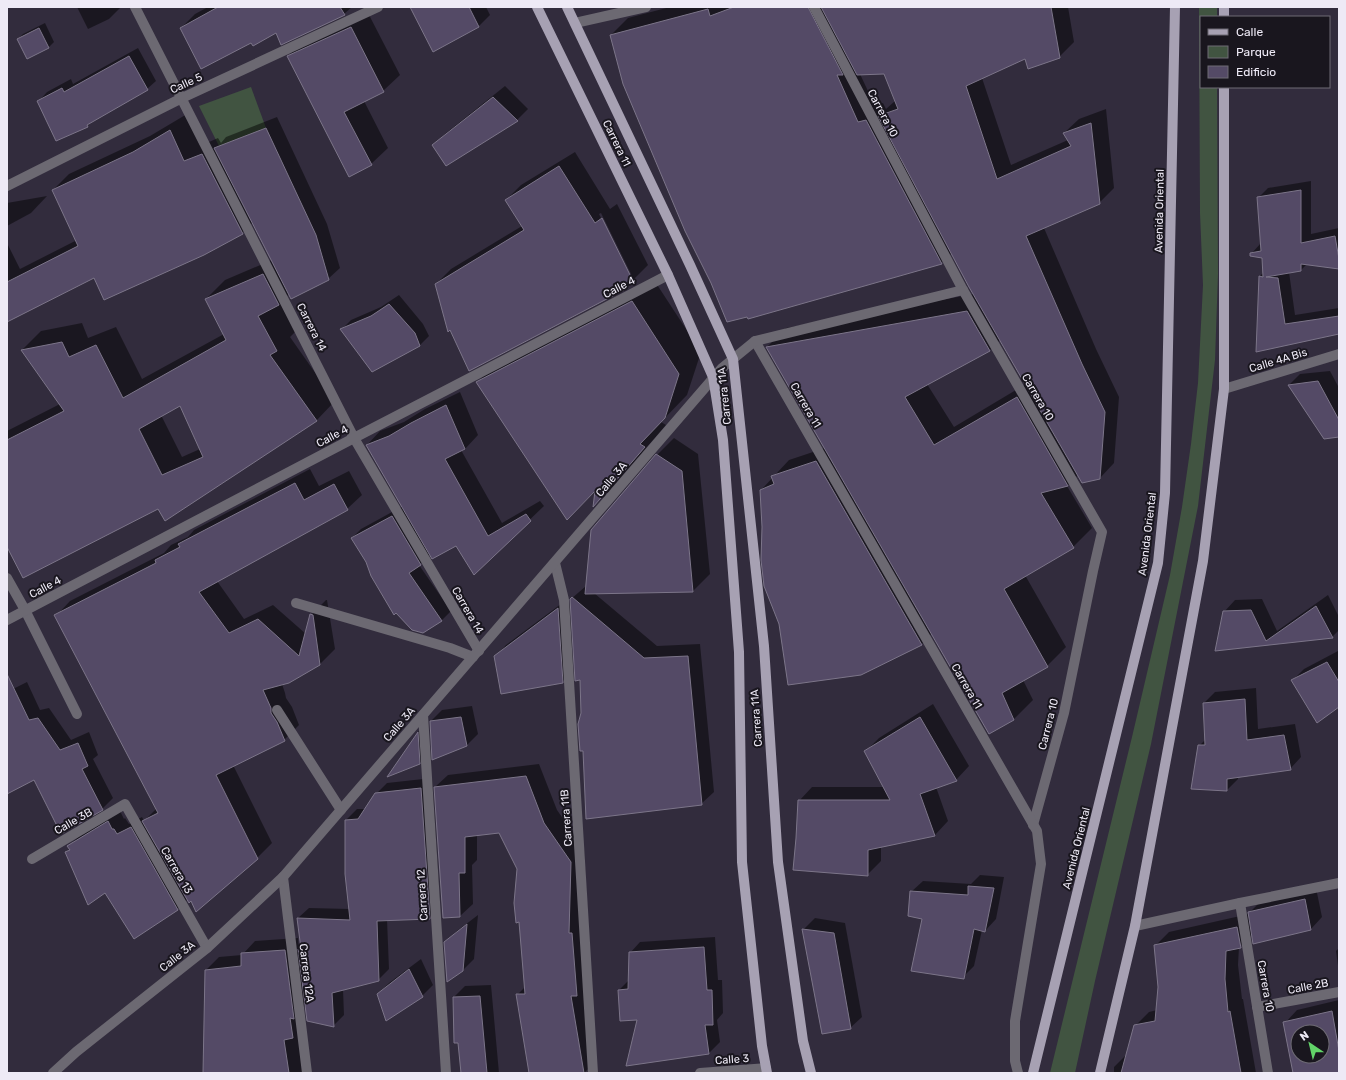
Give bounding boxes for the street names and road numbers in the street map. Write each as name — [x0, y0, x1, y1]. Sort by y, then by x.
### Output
street label: Calle 5 — [168, 70, 205, 97]
street label: Carrera 10 — [865, 87, 901, 139]
street label: Carrera 11 — [600, 118, 633, 169]
street label: Avenida Oriental — [1152, 169, 1167, 253]
street label: Calle 4 — [601, 274, 638, 301]
street label: Carrera 14 — [294, 301, 329, 354]
street label: Calle 4A Bis — [1248, 345, 1309, 375]
street label: Carrera 11A — [715, 366, 734, 425]
street label: Carrera 10 — [1019, 371, 1056, 423]
street label: Carrera 11 — [787, 380, 824, 430]
street label: Calle 4 — [314, 423, 351, 450]
street label: Calle 3A — [593, 459, 630, 499]
street label: Avenida Oriental — [1136, 492, 1159, 576]
street label: Calle 4 — [27, 574, 64, 601]
street label: Carrera 14 — [449, 584, 486, 636]
street label: Carrera 11 — [948, 661, 985, 711]
street label: Carrera 11A — [748, 688, 765, 747]
street label: Carrera 10 — [1036, 697, 1061, 751]
street label: Calle 3A — [381, 704, 418, 744]
street label: Carrera 11B — [558, 789, 575, 847]
street label: Calle 3B — [52, 805, 94, 837]
street label: Avenida Oriental — [1060, 806, 1093, 890]
street label: Carrera 13 — [158, 844, 195, 896]
street label: Carrera 12 — [414, 869, 431, 921]
street label: Calle 3A — [157, 938, 198, 975]
street label: Carrera 12A — [296, 943, 317, 1004]
street label: Carrera 10 — [1255, 959, 1276, 1013]
street label: Calle 2B — [1287, 976, 1330, 997]
street label: Calle 3 — [715, 1052, 750, 1067]

